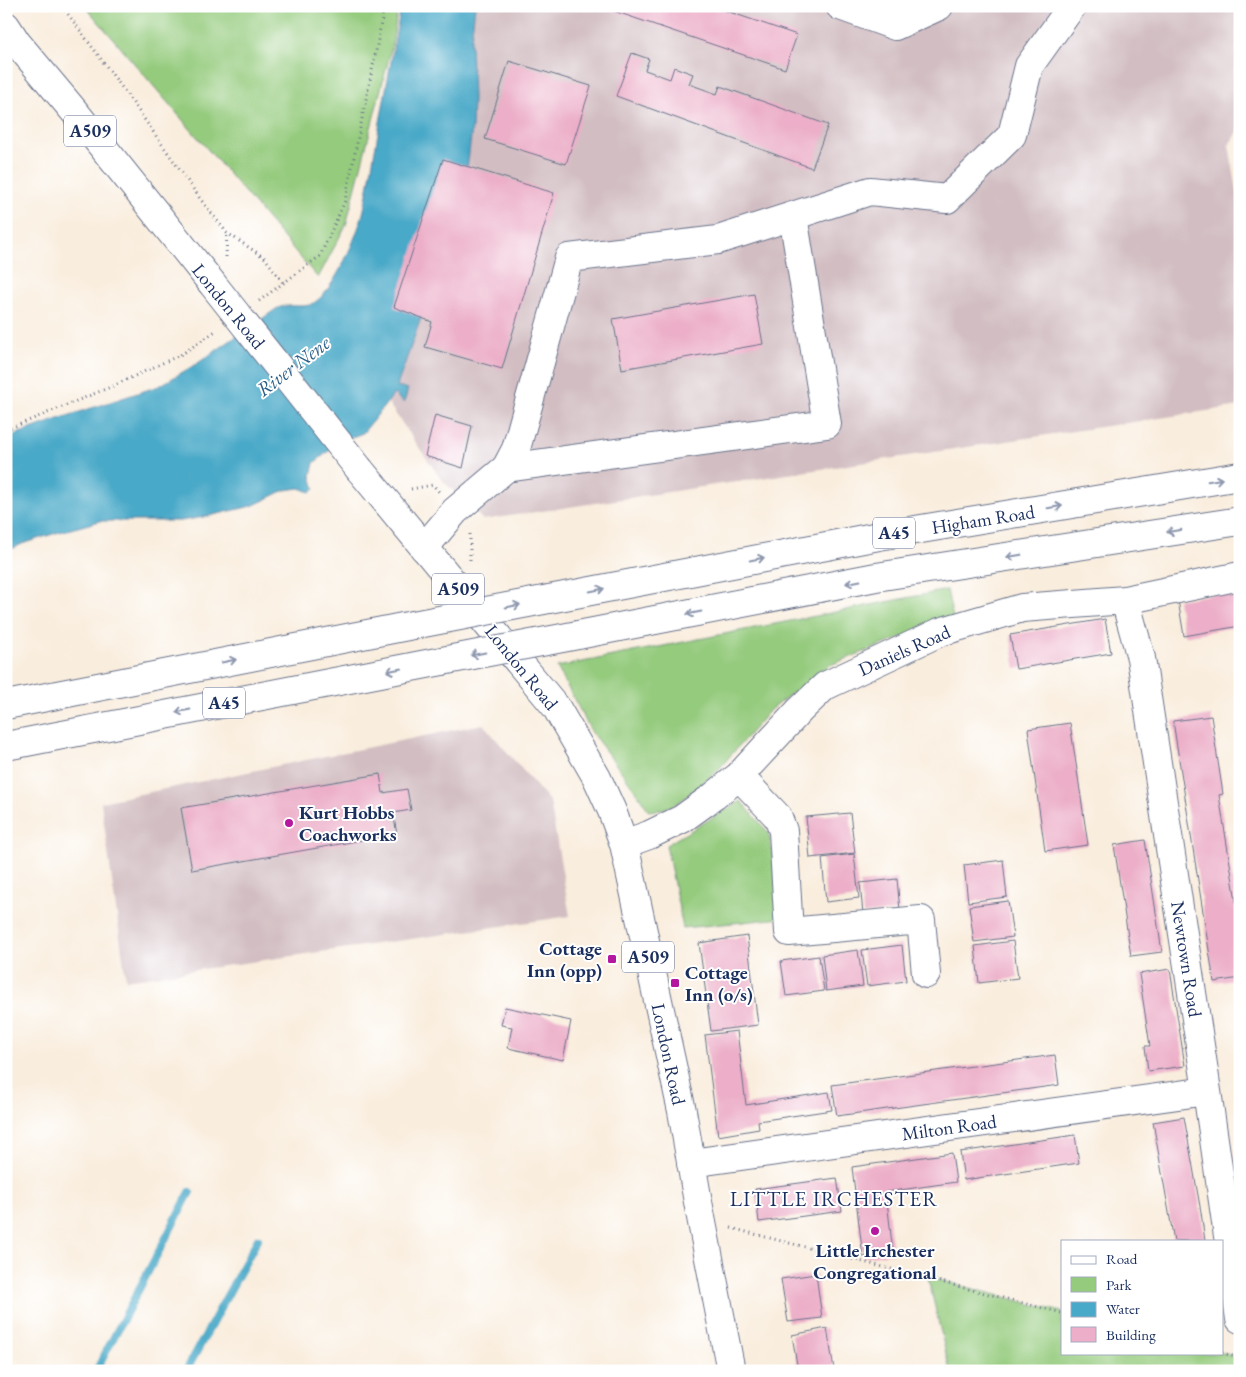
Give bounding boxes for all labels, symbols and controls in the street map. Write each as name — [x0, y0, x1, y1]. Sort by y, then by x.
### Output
road number: A509 — [64, 115, 116, 146]
street label: London Road — [186, 258, 271, 355]
water label: River Nene — [251, 330, 335, 402]
one-way arrow — [1207, 475, 1223, 485]
street label: Higham Road — [930, 499, 1037, 540]
one-way arrow — [1046, 501, 1062, 511]
road number: A45 — [873, 518, 915, 548]
one-way arrow — [1167, 527, 1183, 537]
one-way arrow — [1006, 552, 1022, 562]
one-way arrow — [748, 554, 764, 563]
road number: A509 — [432, 574, 484, 604]
one-way arrow — [846, 578, 862, 587]
one-way arrow — [589, 584, 605, 594]
one-way arrow — [504, 601, 520, 610]
one-way arrow — [686, 608, 702, 618]
street label: London Road — [479, 619, 564, 716]
street label: Daniels Road — [854, 619, 955, 682]
one-way arrow — [471, 650, 487, 660]
one-way arrow — [220, 656, 236, 665]
one-way arrow — [387, 666, 403, 676]
road number: A45 — [203, 688, 245, 718]
one-way arrow — [176, 707, 192, 717]
place label: Kurt Hobbs Coachworks — [299, 800, 397, 847]
marker: Kurt Hobbs Coachworks — [283, 817, 295, 829]
street label: Newtown Road — [1165, 899, 1208, 1019]
place label: Cottage Inn (opp) — [527, 936, 602, 983]
road number: A509 — [622, 942, 674, 972]
marker: Cottage Inn (opp) — [606, 953, 618, 965]
place label: Cottage Inn (o/s) — [685, 960, 753, 1007]
marker: Cottage Inn (o/s) — [669, 977, 681, 989]
street label: London Road — [646, 1001, 692, 1108]
street label: Milton Road — [900, 1108, 998, 1147]
district label: LITTLE IRCHESTER — [730, 1185, 938, 1212]
marker: Little Irchester Congregational — [869, 1225, 881, 1237]
place label: Little Irchester Congregational — [813, 1238, 937, 1285]
legend — [1061, 1240, 1224, 1354]
text: Road — [1106, 1249, 1138, 1268]
text: Park — [1106, 1275, 1133, 1294]
text: Water — [1106, 1299, 1140, 1318]
text: Building — [1106, 1325, 1156, 1344]

